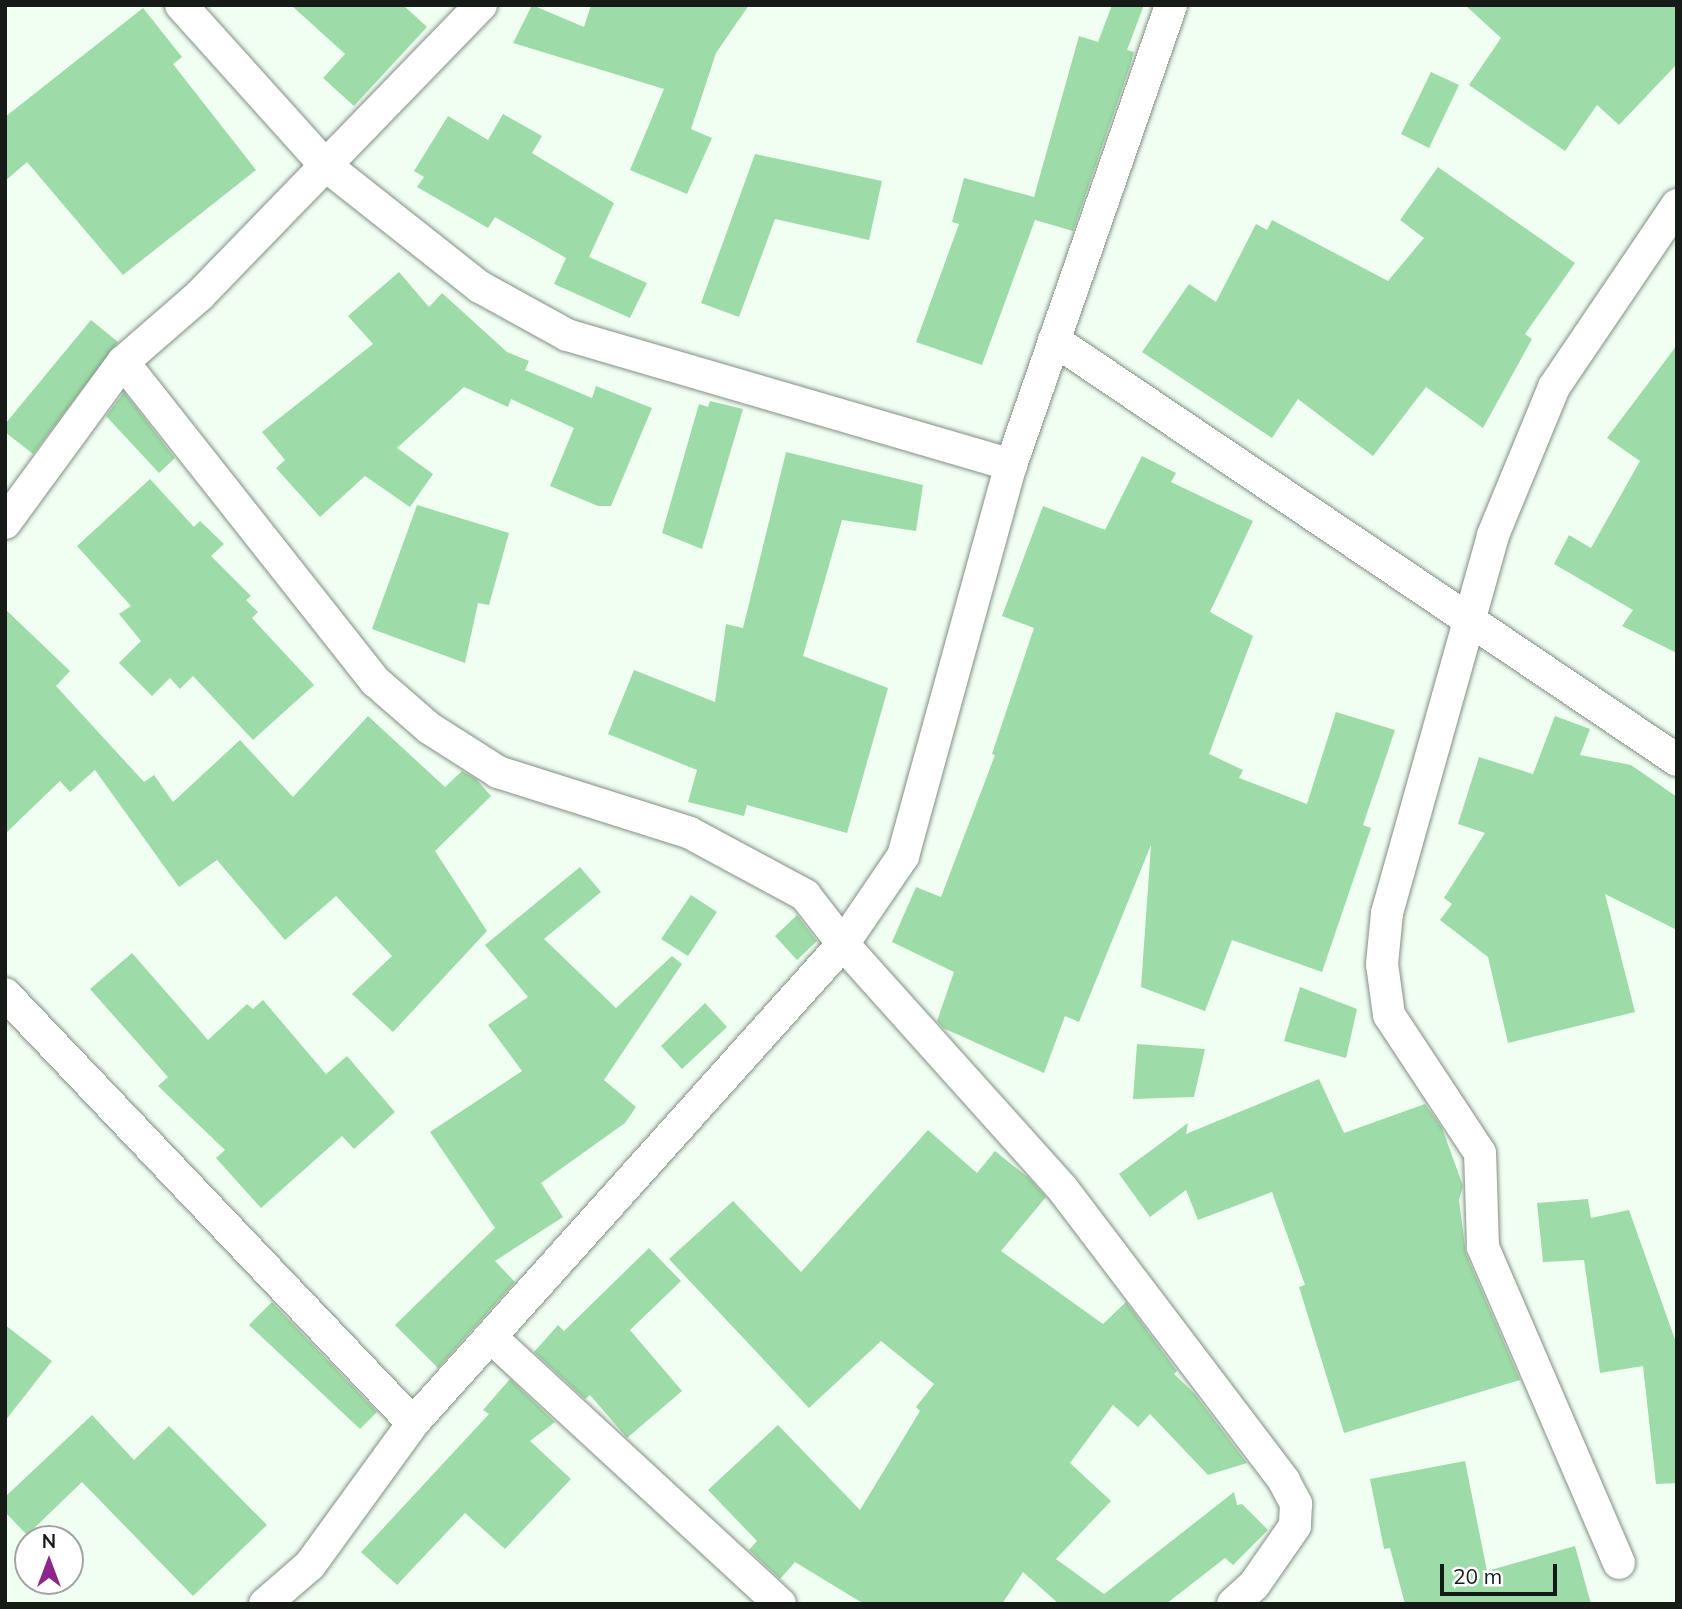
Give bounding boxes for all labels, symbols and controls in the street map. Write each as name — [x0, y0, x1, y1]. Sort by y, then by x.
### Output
north arrow — [14, 1525, 84, 1595]
text: N — [42, 1529, 56, 1553]
scale bar — [1444, 1550, 1561, 1594]
text: 20 m — [1453, 1563, 1502, 1589]

